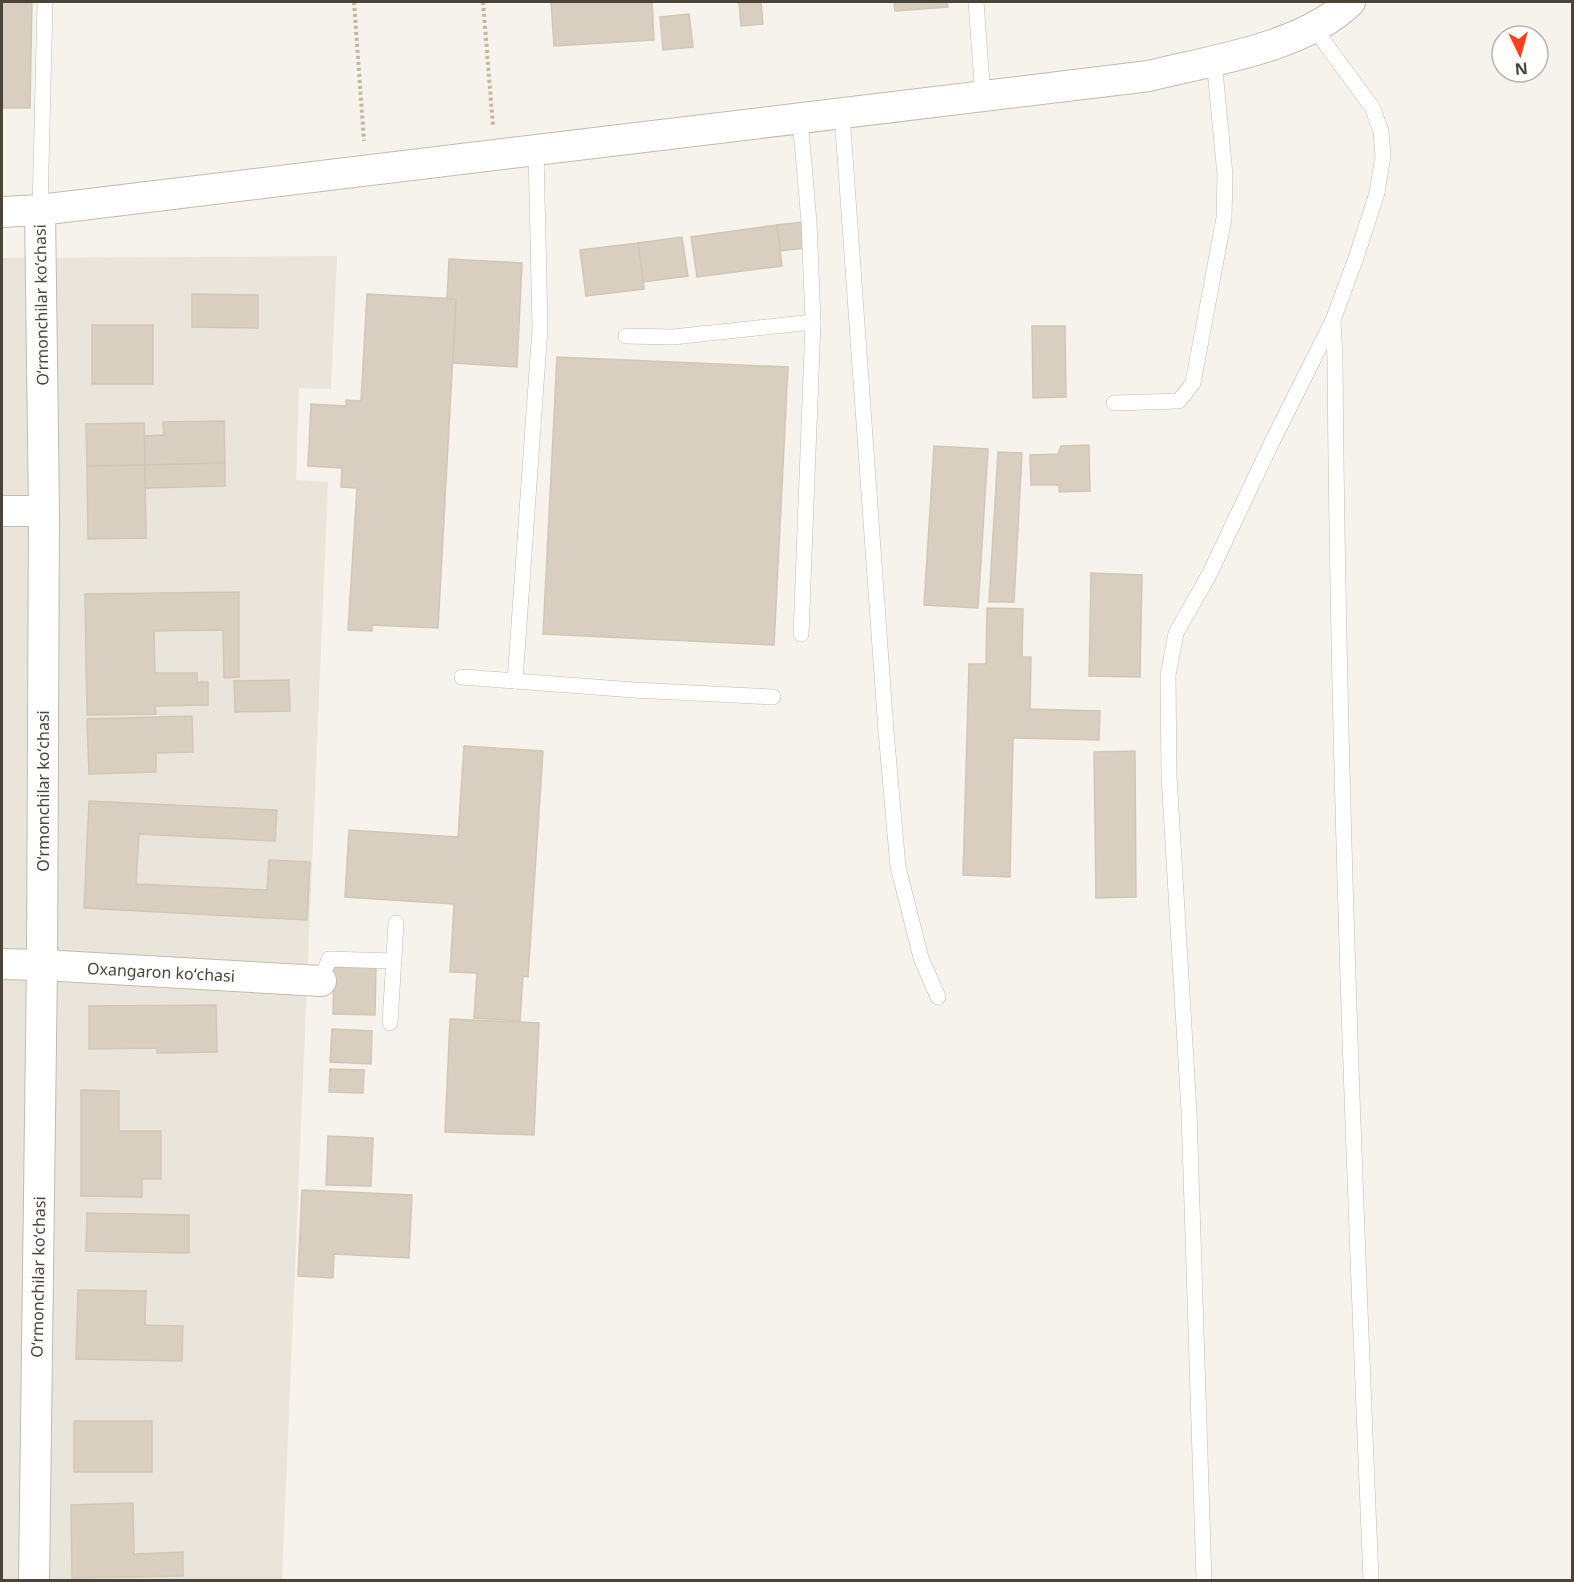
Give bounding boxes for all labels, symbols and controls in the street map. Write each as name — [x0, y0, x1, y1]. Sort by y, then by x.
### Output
north arrow — [1490, 24, 1550, 84]
text: N — [1514, 57, 1529, 80]
street label: Oʻrmonchilar koʻchasi — [29, 224, 53, 386]
street label: Oʻrmonchilar koʻchasi — [32, 710, 54, 872]
street label: Oxangaron koʻchasi — [87, 957, 235, 987]
street label: Oʻrmonchilar koʻchasi — [26, 1196, 50, 1358]

